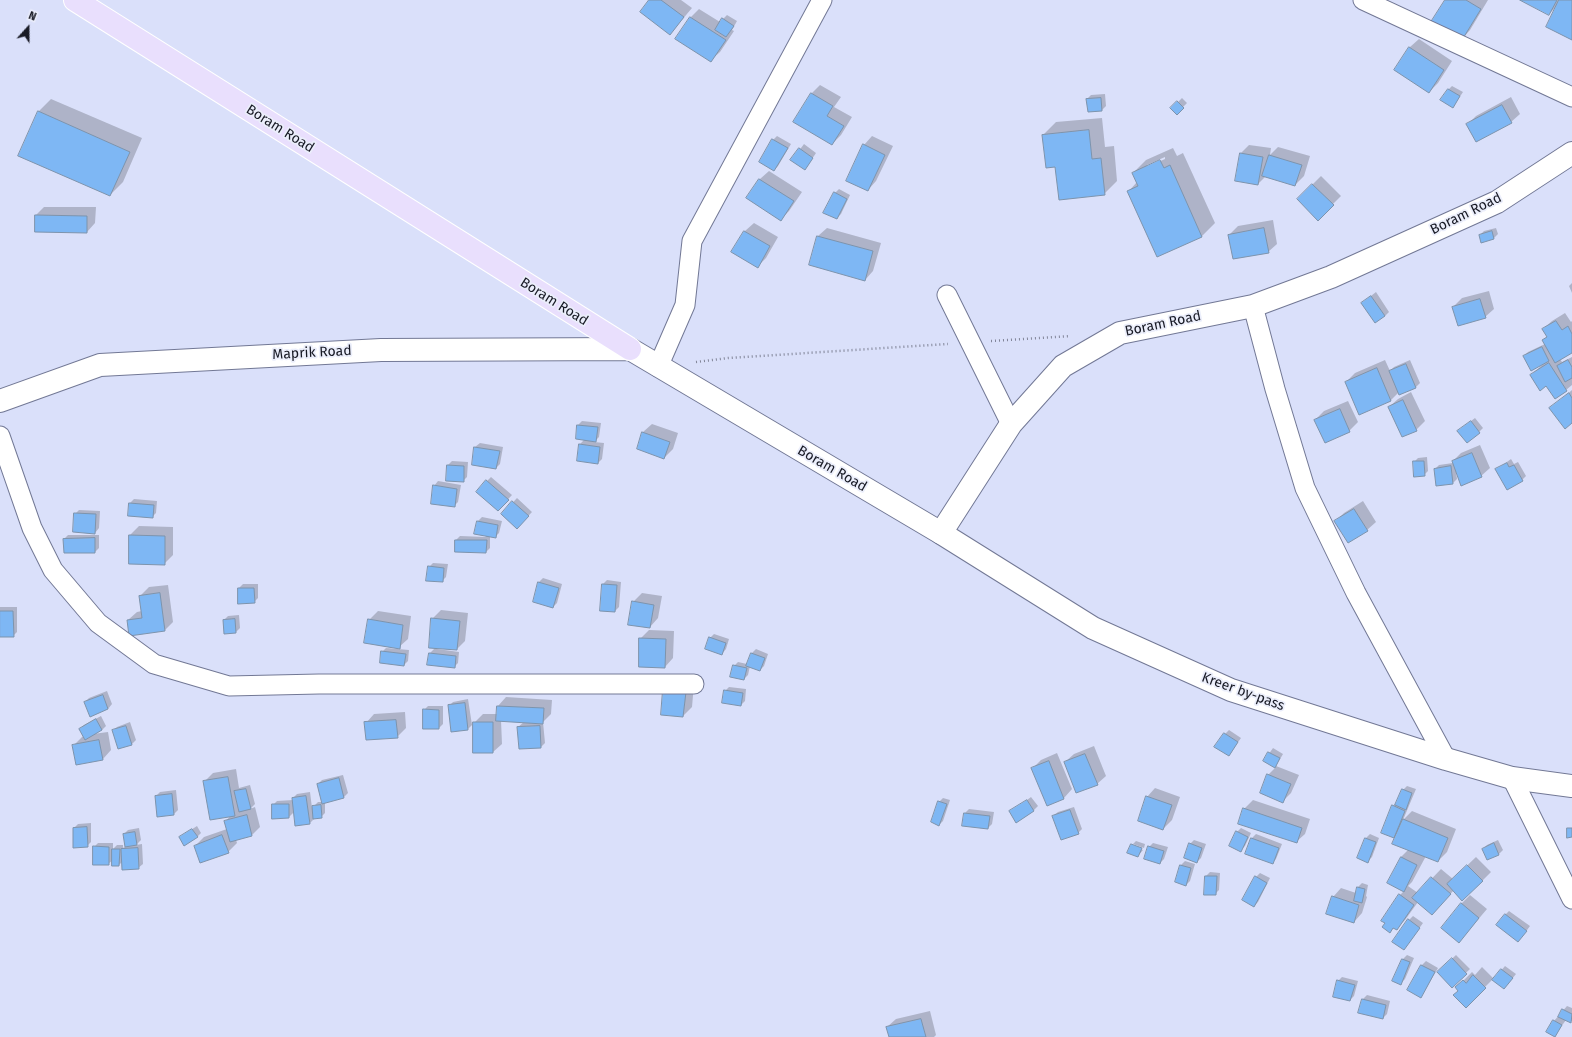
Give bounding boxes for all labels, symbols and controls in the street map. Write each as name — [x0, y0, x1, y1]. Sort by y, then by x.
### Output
north arrow — [8, 8, 48, 48]
text: N — [27, 9, 38, 24]
street label: Boram Road — [243, 101, 317, 157]
street label: Boram Road — [1428, 190, 1504, 238]
street label: Boram Road — [517, 274, 591, 330]
street label: Boram Road — [1123, 308, 1203, 340]
street label: Maprik Road — [272, 343, 352, 363]
street label: Boram Road — [794, 442, 870, 496]
street label: Kreer by-pass — [1199, 669, 1287, 715]

